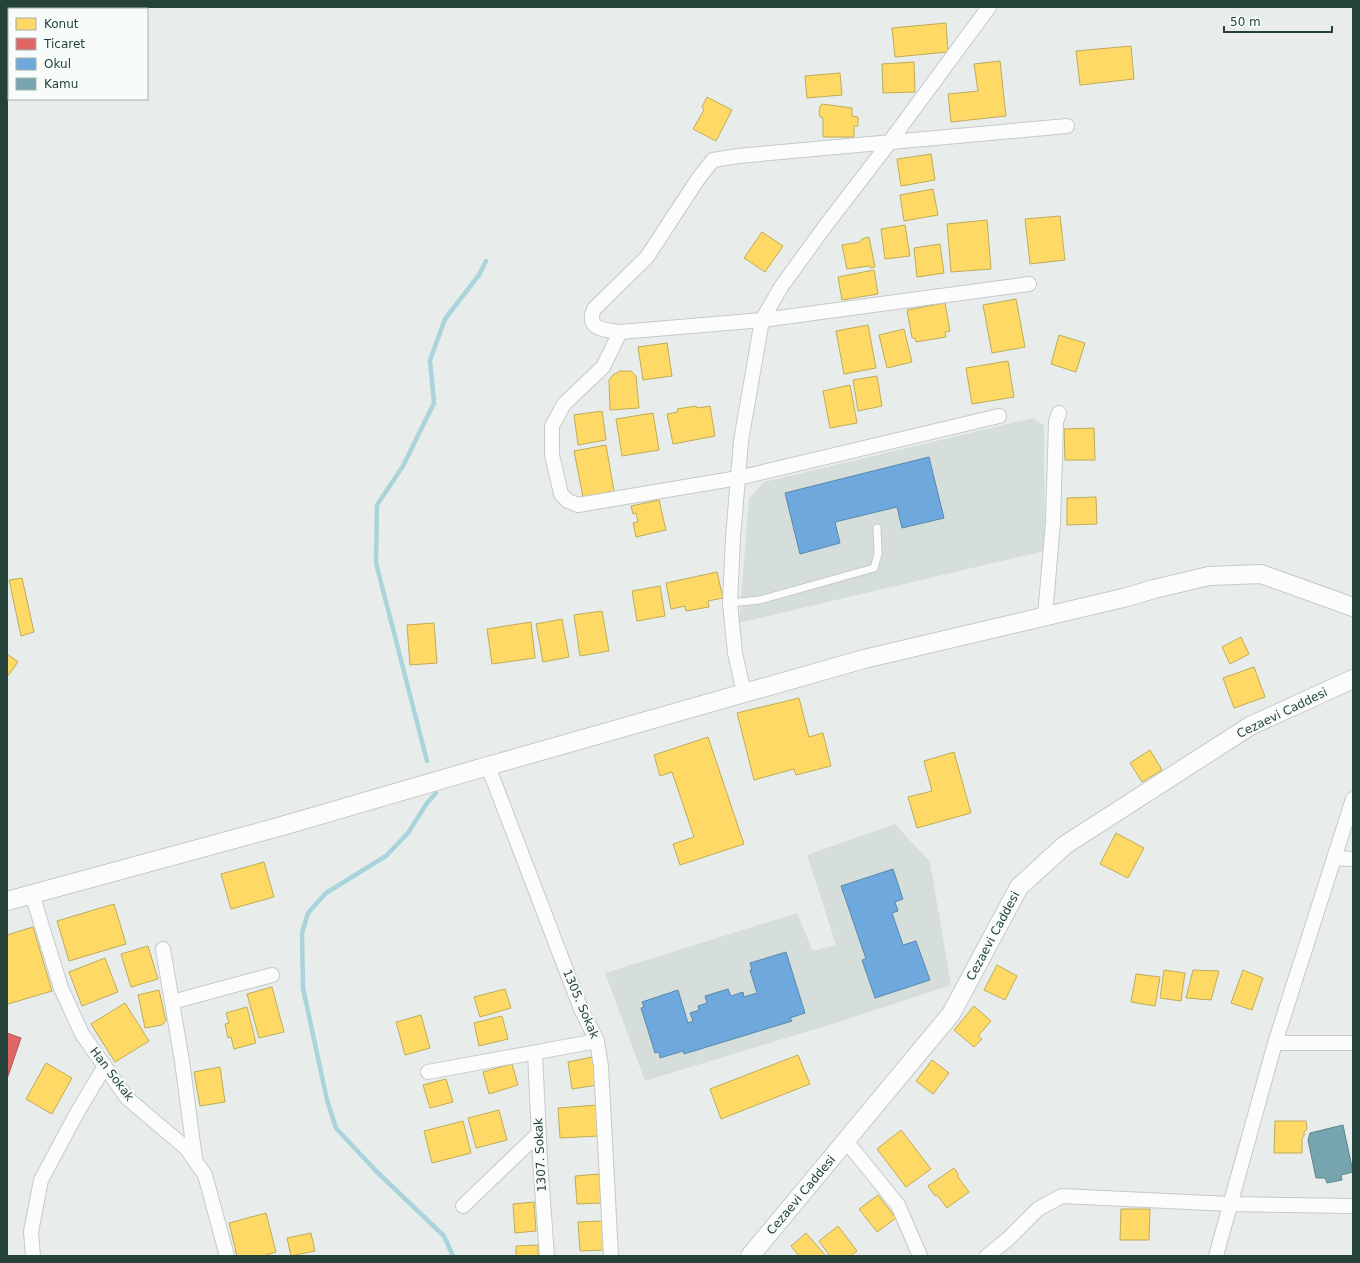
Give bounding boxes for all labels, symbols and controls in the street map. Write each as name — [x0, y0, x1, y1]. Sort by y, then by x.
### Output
legend — [8, 8, 148, 100]
scale bar — [1224, 8, 1332, 34]
text: 50 m — [1230, 15, 1261, 29]
text: Konut — [44, 17, 79, 31]
text: Ticaret — [43, 37, 85, 51]
text: Okul — [44, 57, 71, 71]
text: Kamu — [44, 77, 78, 91]
street label: Cezaevi Caddesi — [1234, 685, 1330, 741]
street label: Cezaevi Caddesi — [964, 889, 1022, 983]
street label: 1305. Sokak — [560, 967, 602, 1041]
street label: Han Sokak — [87, 1044, 137, 1104]
street label: 1307. Sokak — [531, 1118, 549, 1192]
street label: Cezaevi Caddesi — [764, 1153, 838, 1237]

